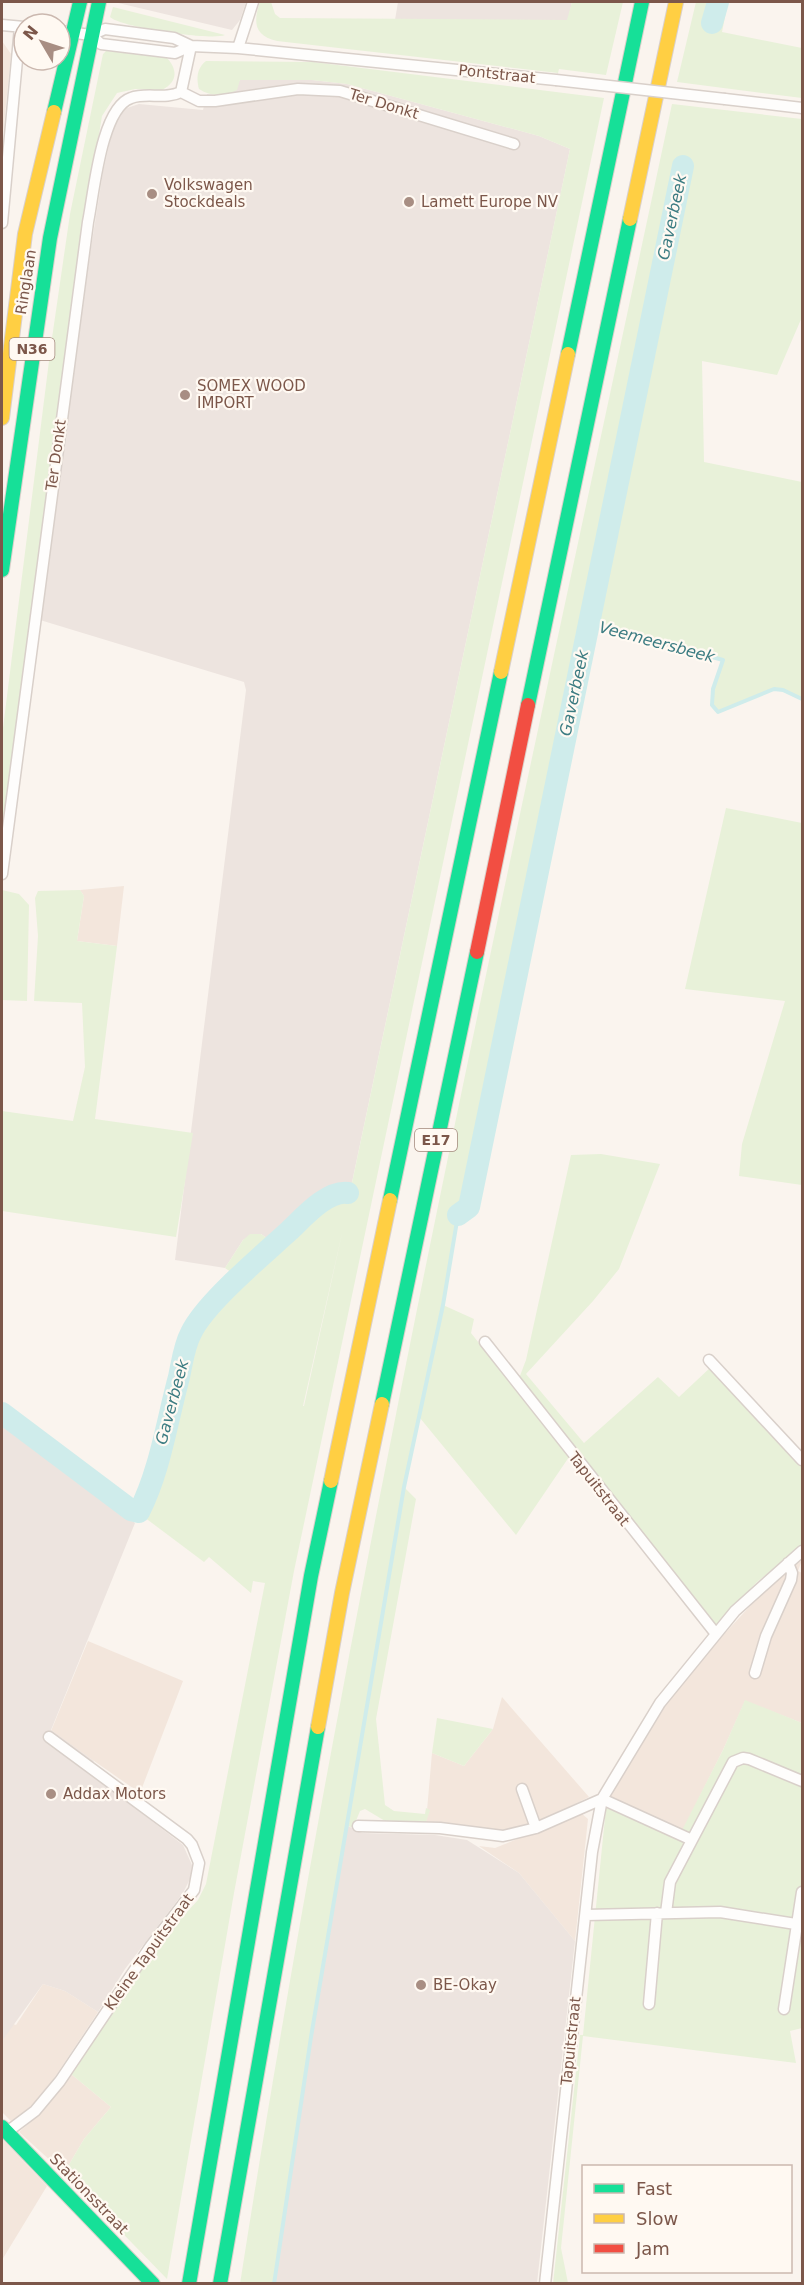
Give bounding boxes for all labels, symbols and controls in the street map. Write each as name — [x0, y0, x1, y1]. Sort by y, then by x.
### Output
north arrow — [12, 12, 72, 72]
text: N — [19, 22, 42, 44]
street label: Pontstraat — [458, 61, 536, 87]
street label: Ter Donkt — [346, 85, 421, 123]
water label: Gaverbeek — [654, 172, 691, 262]
place label: Volkswagen Stockdeals — [164, 176, 253, 211]
marker: Volkswagen Stockdeals — [145, 187, 159, 201]
place label: Lamett Europe NV — [421, 193, 559, 211]
marker: Lamett Europe NV — [402, 195, 416, 209]
street label: Ringlaan — [12, 248, 40, 316]
road number: N36 — [9, 338, 54, 360]
place label: SOMEX WOOD IMPORT — [197, 377, 306, 412]
marker: SOMEX WOOD IMPORT — [178, 388, 192, 402]
street label: Ter Donkt — [42, 418, 70, 493]
water label: Veemeersbeek — [597, 617, 718, 667]
water label: Gaverbeek — [556, 648, 593, 738]
road number: E17 — [415, 1129, 457, 1151]
water label: Gaverbeek — [152, 1357, 193, 1447]
street label: Tapuitstraat — [564, 1448, 634, 1530]
place label: Addax Motors — [63, 1785, 166, 1803]
marker: Addax Motors — [44, 1787, 58, 1801]
street label: Kleine Tapuitstraat — [101, 1890, 197, 2014]
place label: BE-Okay — [433, 1976, 497, 1994]
marker: BE-Okay — [414, 1978, 428, 1992]
street label: Tapuitstraat — [557, 1996, 585, 2087]
street label: Stationsstraat — [46, 2150, 132, 2238]
legend — [582, 2165, 792, 2273]
text: Fast — [636, 2178, 672, 2199]
text: Slow — [636, 2208, 678, 2229]
text: Jam — [635, 2238, 670, 2259]

